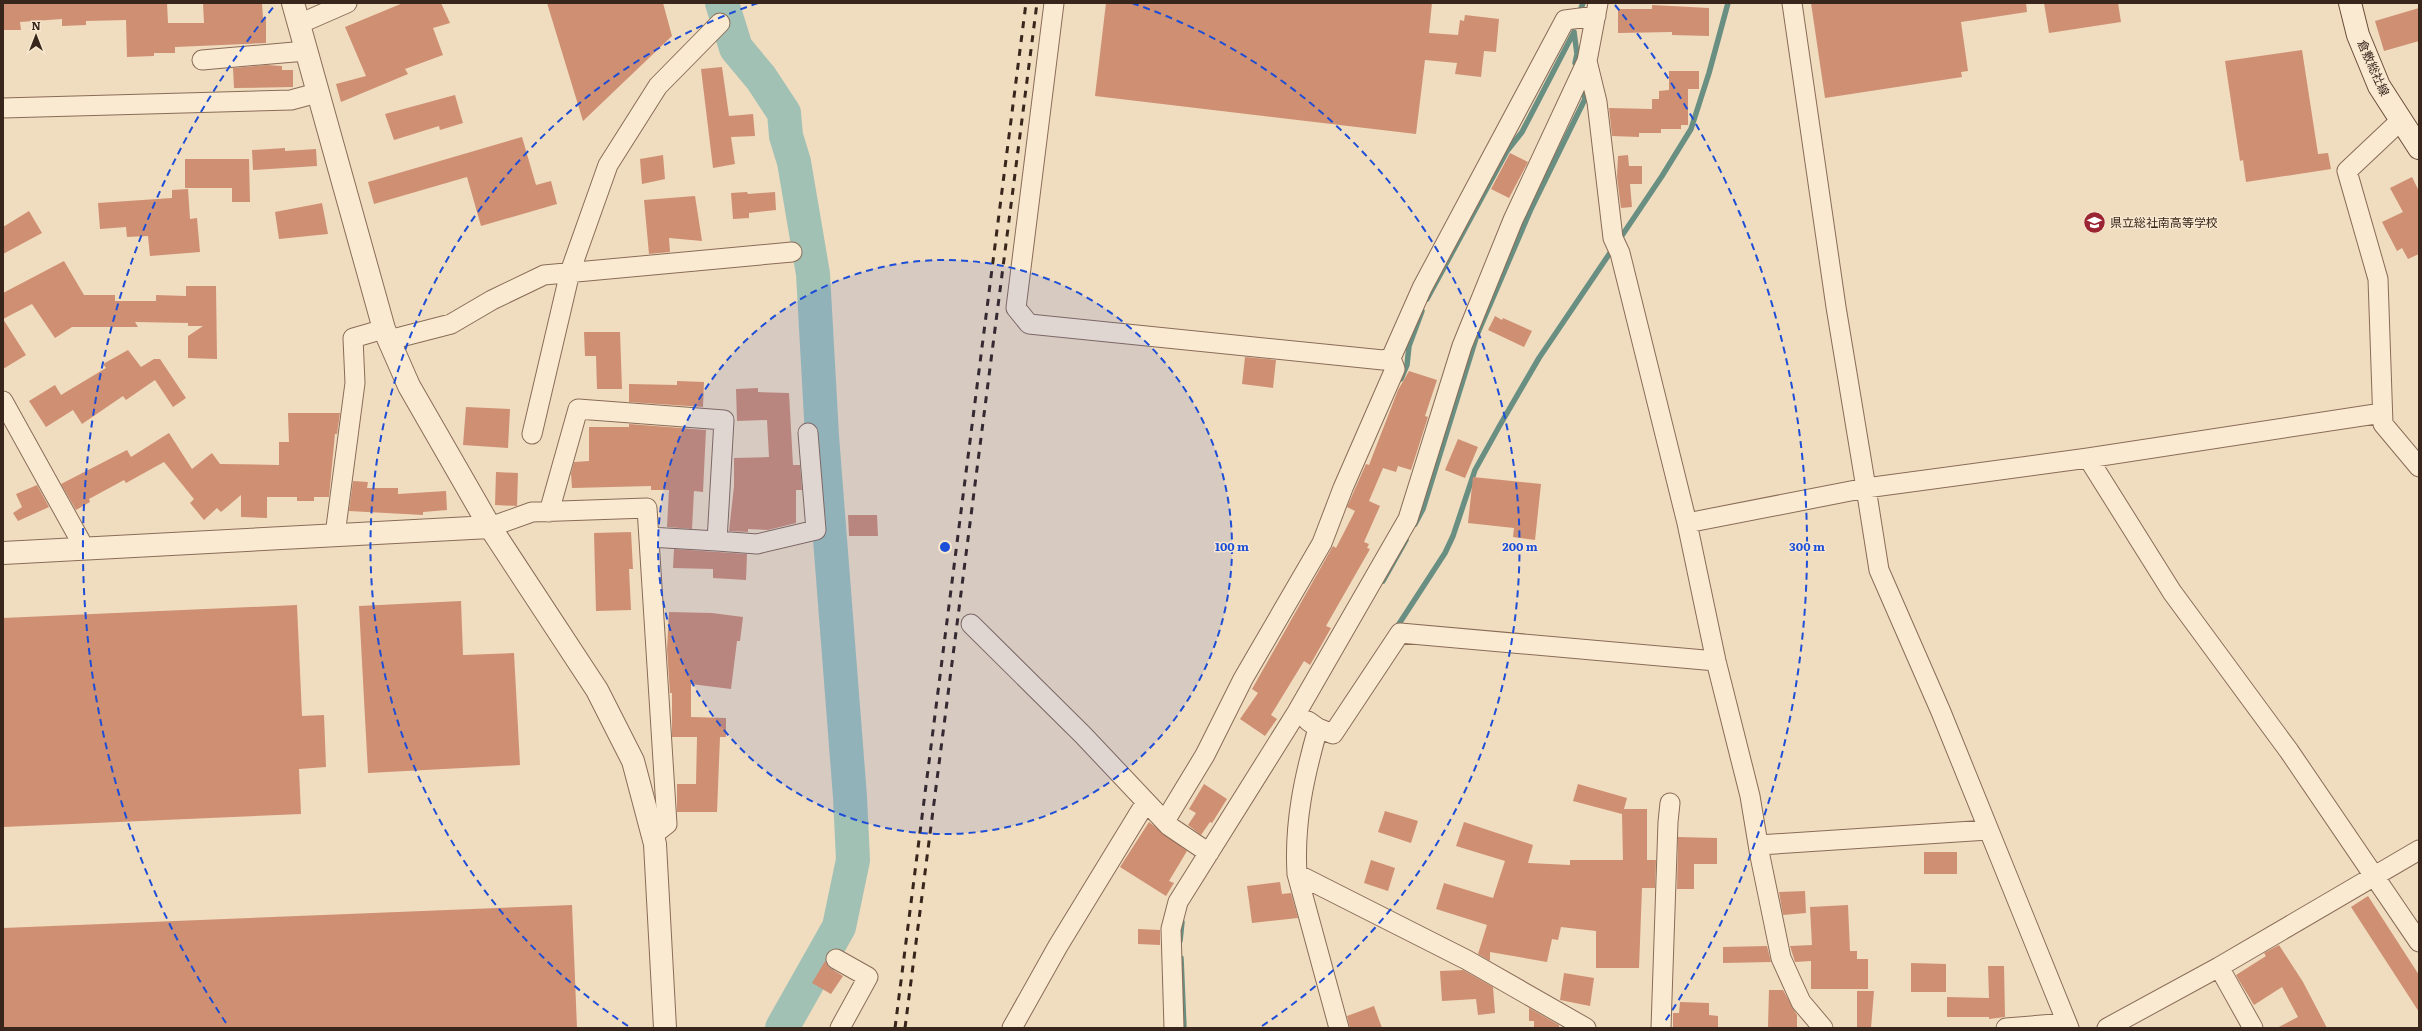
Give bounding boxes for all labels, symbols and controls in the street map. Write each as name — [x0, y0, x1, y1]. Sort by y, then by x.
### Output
north arrow — [16, 16, 56, 56]
text: N — [31, 17, 41, 33]
street label: 倉敷総社線 — [2353, 37, 2394, 99]
school or university icon: 県立総社南高等学校 — [2081, 210, 2107, 236]
place label: 県立総社南高等学校 — [2110, 213, 2218, 231]
text: 100 m — [1215, 537, 1249, 555]
text: 200 m — [1502, 537, 1538, 555]
text: 300 m — [1789, 537, 1825, 555]
centre of rings — [938, 540, 952, 554]

